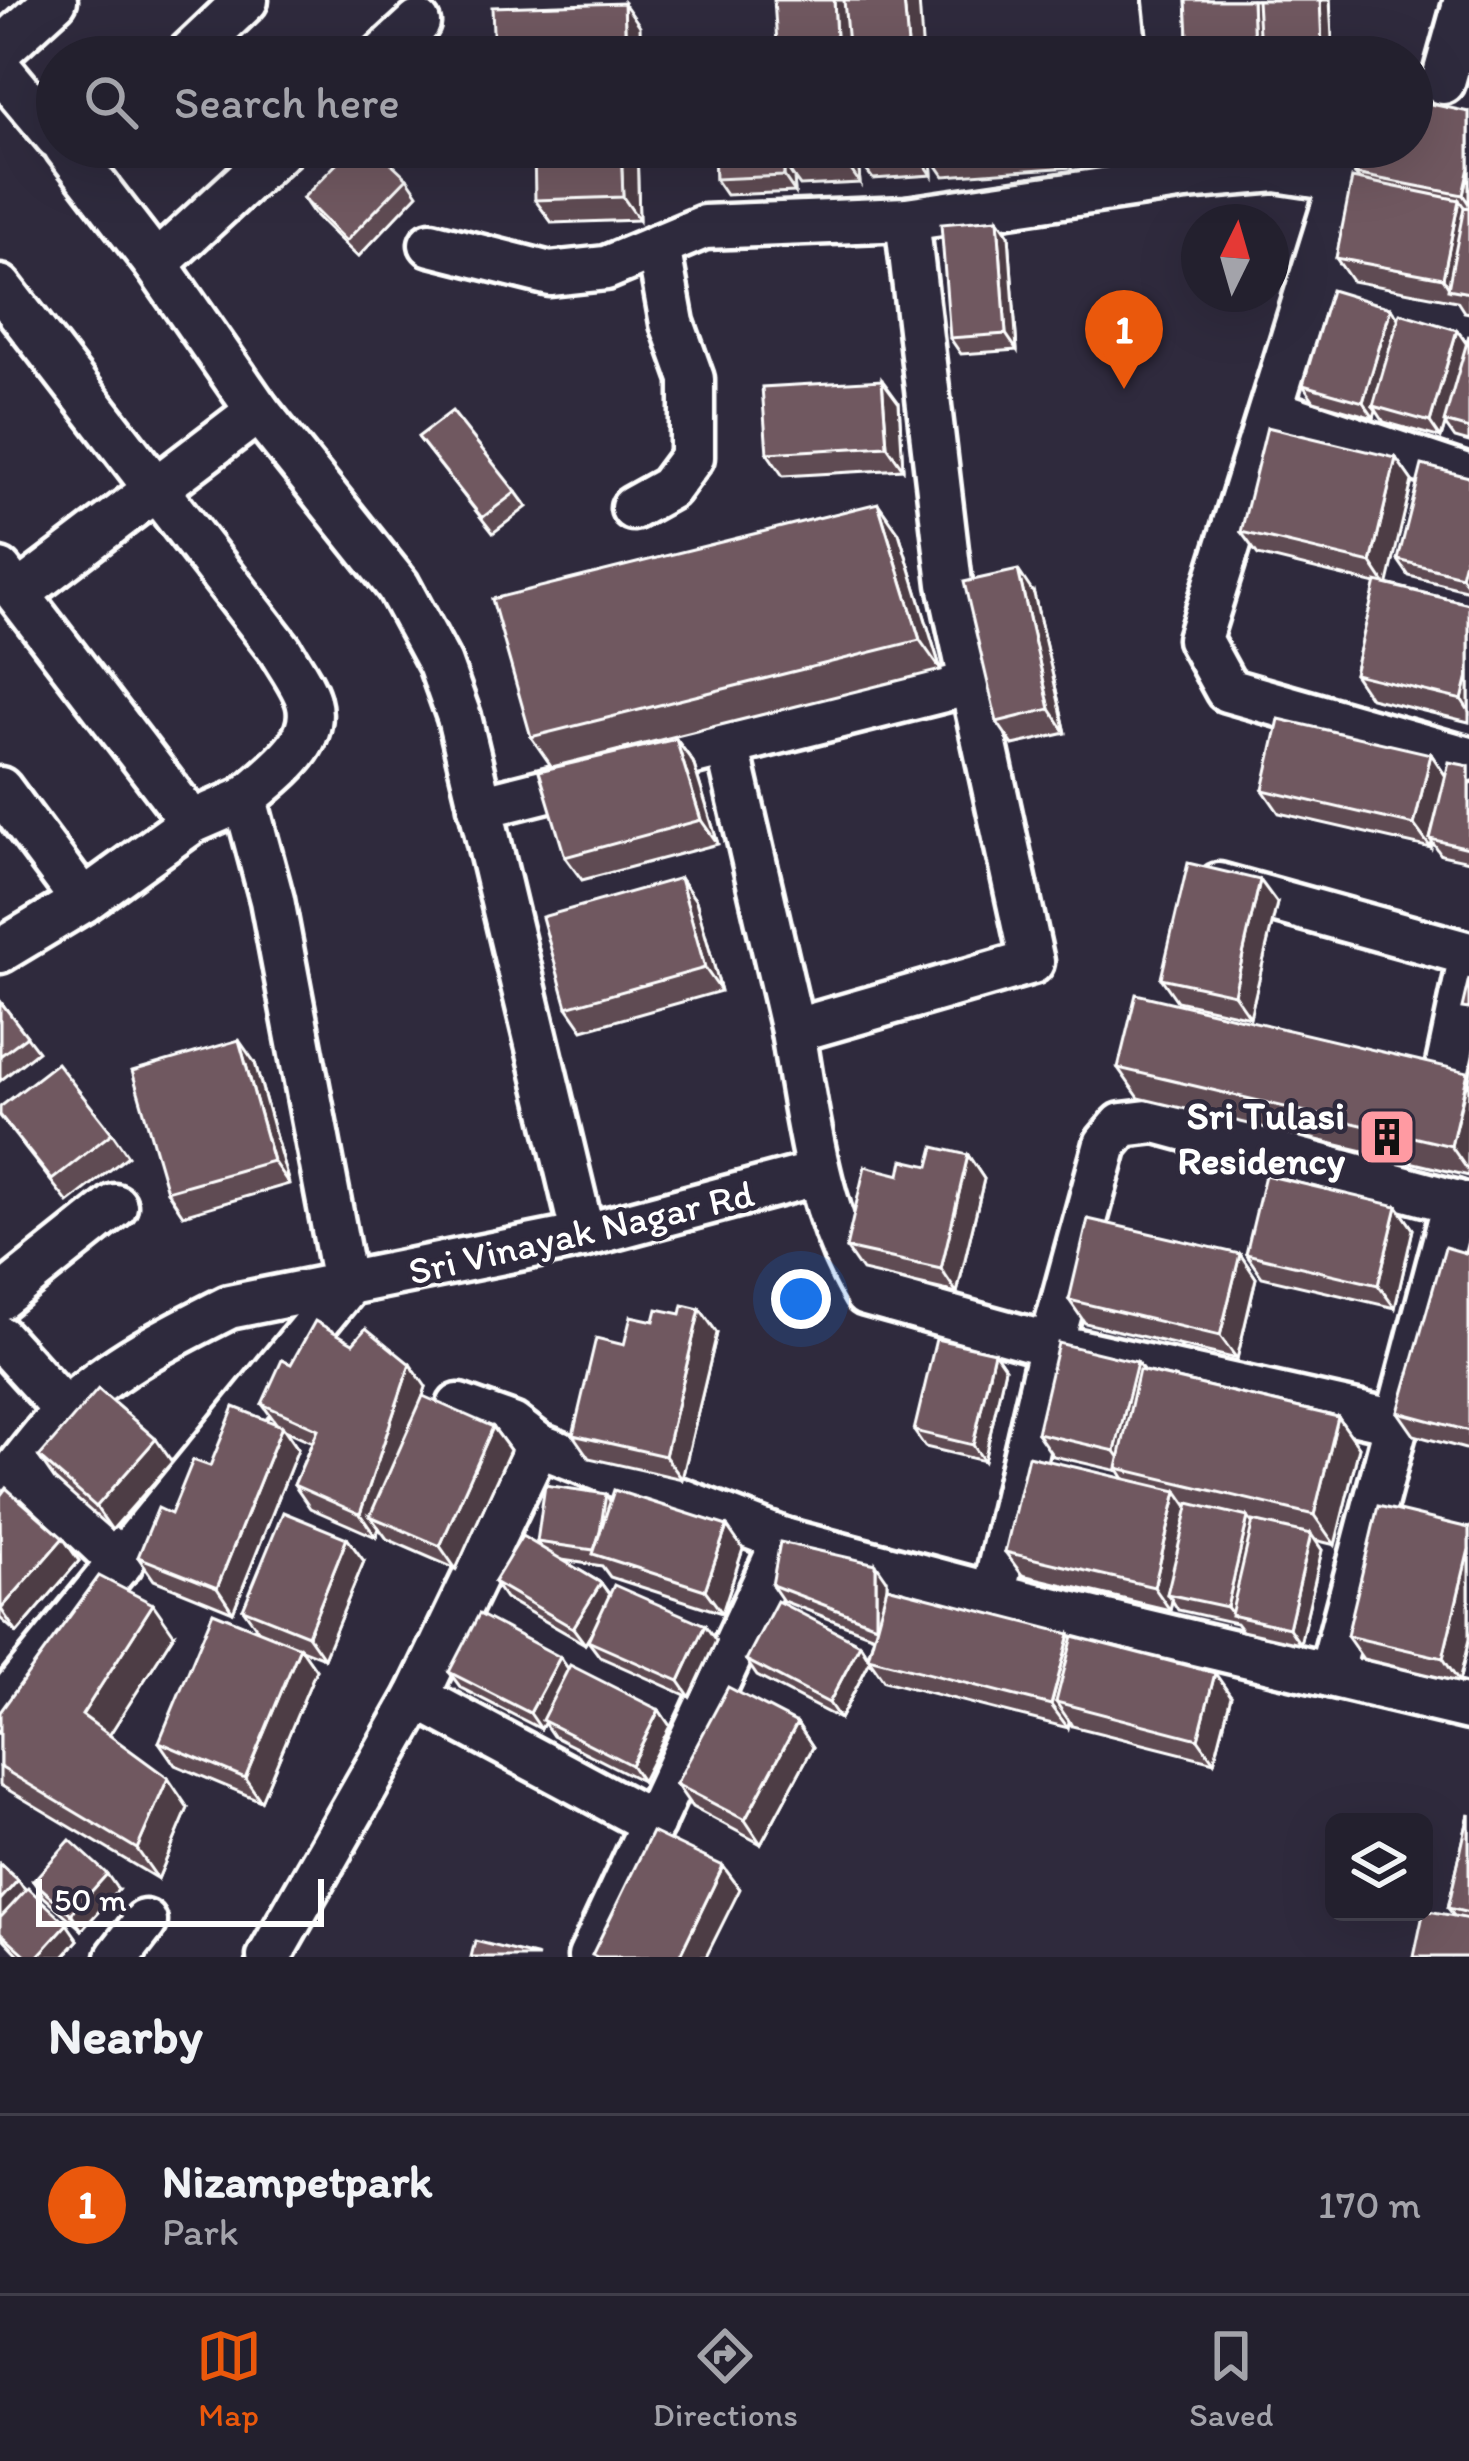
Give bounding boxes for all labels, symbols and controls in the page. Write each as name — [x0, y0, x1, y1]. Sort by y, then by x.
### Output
search box — [36, 36, 1433, 168]
icon: search — [78, 69, 144, 135]
text: Search here — [174, 75, 400, 129]
north arrow — [1181, 204, 1289, 312]
pin: 1 — [1085, 290, 1163, 389]
place label: Sri Tulasi Residency — [1177, 1092, 1346, 1184]
building icon: Sri Tulasi Residency — [1356, 1106, 1418, 1168]
street label: Sri Vinayak Nagar Rd — [404, 1169, 759, 1295]
your location — [771, 1269, 831, 1329]
map controls — [1325, 1813, 1433, 1921]
button: layers — [1325, 1813, 1433, 1921]
scale bar — [36, 1873, 324, 1926]
text: 50 m — [54, 1880, 127, 1919]
text: Nearby — [48, 2005, 203, 2066]
text: Nizampetpark — [162, 2154, 432, 2208]
text: 1 — [78, 2181, 96, 2228]
text: 170 m — [1318, 2181, 1421, 2228]
text: Park — [162, 2208, 239, 2255]
tab: Map — [196, 2323, 262, 2434]
tab: Directions — [653, 2323, 798, 2434]
tab: Saved — [1189, 2323, 1273, 2434]

